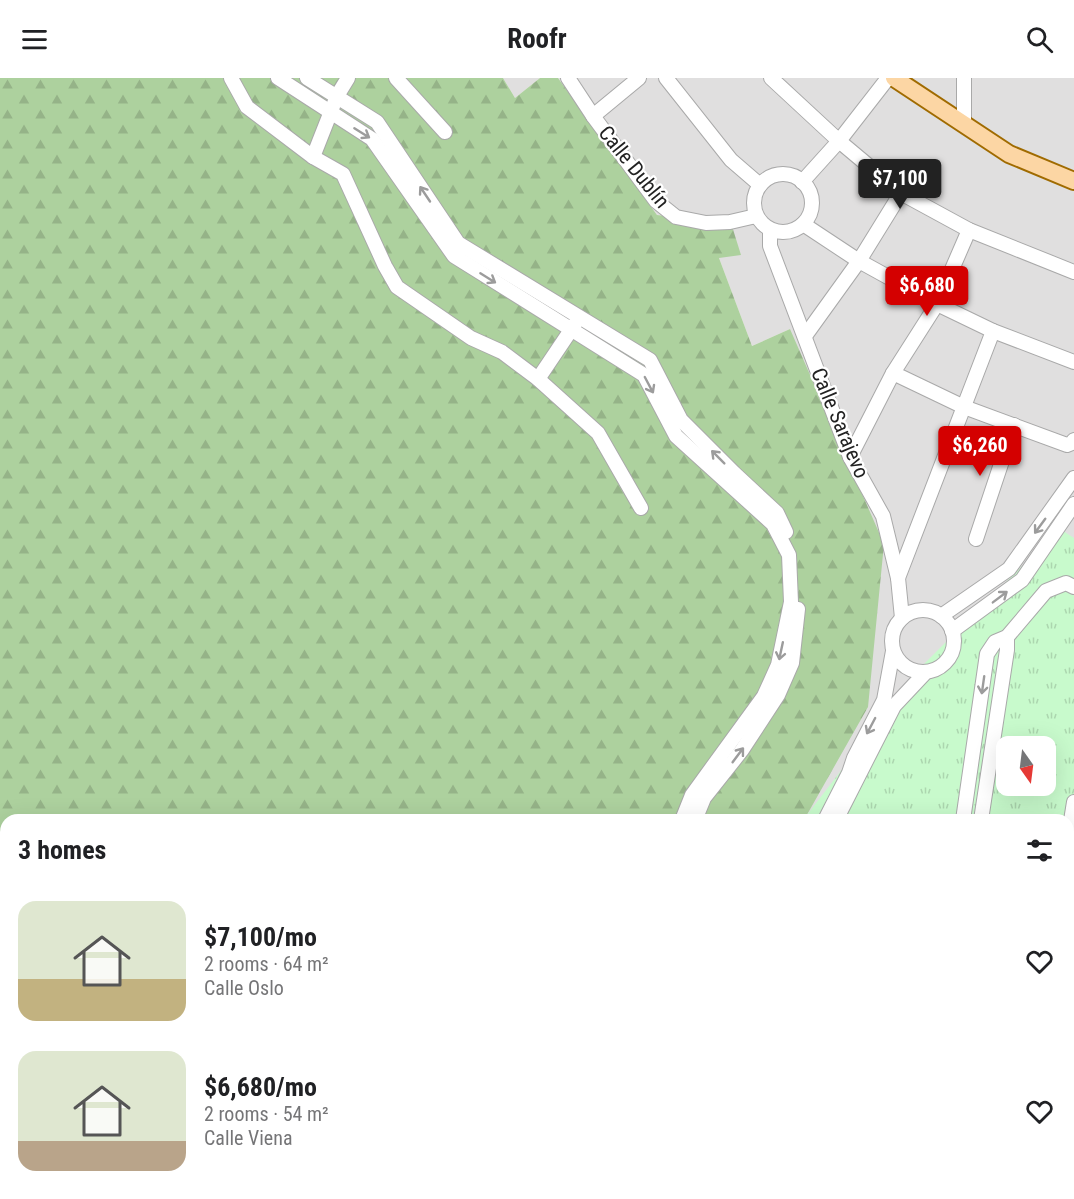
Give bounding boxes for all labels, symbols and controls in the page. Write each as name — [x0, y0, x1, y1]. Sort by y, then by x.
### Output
icon: menu — [18, 23, 51, 56]
text: Roofr — [507, 23, 567, 55]
icon: search — [1023, 23, 1056, 56]
street label: Calle Dublín — [594, 121, 674, 213]
one-way arrow — [353, 127, 370, 139]
pin: $7,100 — [851, 159, 949, 210]
text: $7,100 — [872, 166, 928, 190]
one-way arrow — [419, 186, 431, 202]
pin: $6,680 — [878, 266, 976, 317]
one-way arrow — [479, 272, 496, 284]
text: $6,680 — [899, 273, 955, 297]
street label: Calle Sarajevo — [806, 364, 874, 482]
one-way arrow — [643, 376, 655, 393]
pin: $6,260 — [931, 426, 1029, 477]
text: $6,260 — [952, 433, 1008, 457]
one-way arrow — [711, 450, 726, 465]
one-way arrow — [1034, 517, 1046, 533]
one-way arrow — [991, 591, 1007, 603]
one-way arrow — [775, 641, 786, 661]
one-way arrow — [977, 675, 988, 695]
one-way arrow — [864, 717, 876, 735]
north arrow — [996, 736, 1056, 796]
map controls — [996, 736, 1056, 796]
one-way arrow — [732, 747, 744, 763]
icon: filters — [1023, 834, 1056, 867]
text: 3 homes — [18, 835, 106, 865]
text: $7,100/mo — [204, 922, 317, 952]
icon: home — [66, 925, 138, 997]
icon: heart — [1023, 945, 1056, 978]
text: 2 rooms · 64 m² — [204, 952, 329, 976]
text: Calle Oslo — [204, 976, 284, 1000]
text: $6,680/mo — [204, 1072, 317, 1102]
icon: home — [66, 1075, 138, 1147]
icon: heart — [1023, 1095, 1056, 1128]
text: 2 rooms · 54 m² — [204, 1102, 329, 1126]
text: Calle Viena — [204, 1126, 293, 1150]

